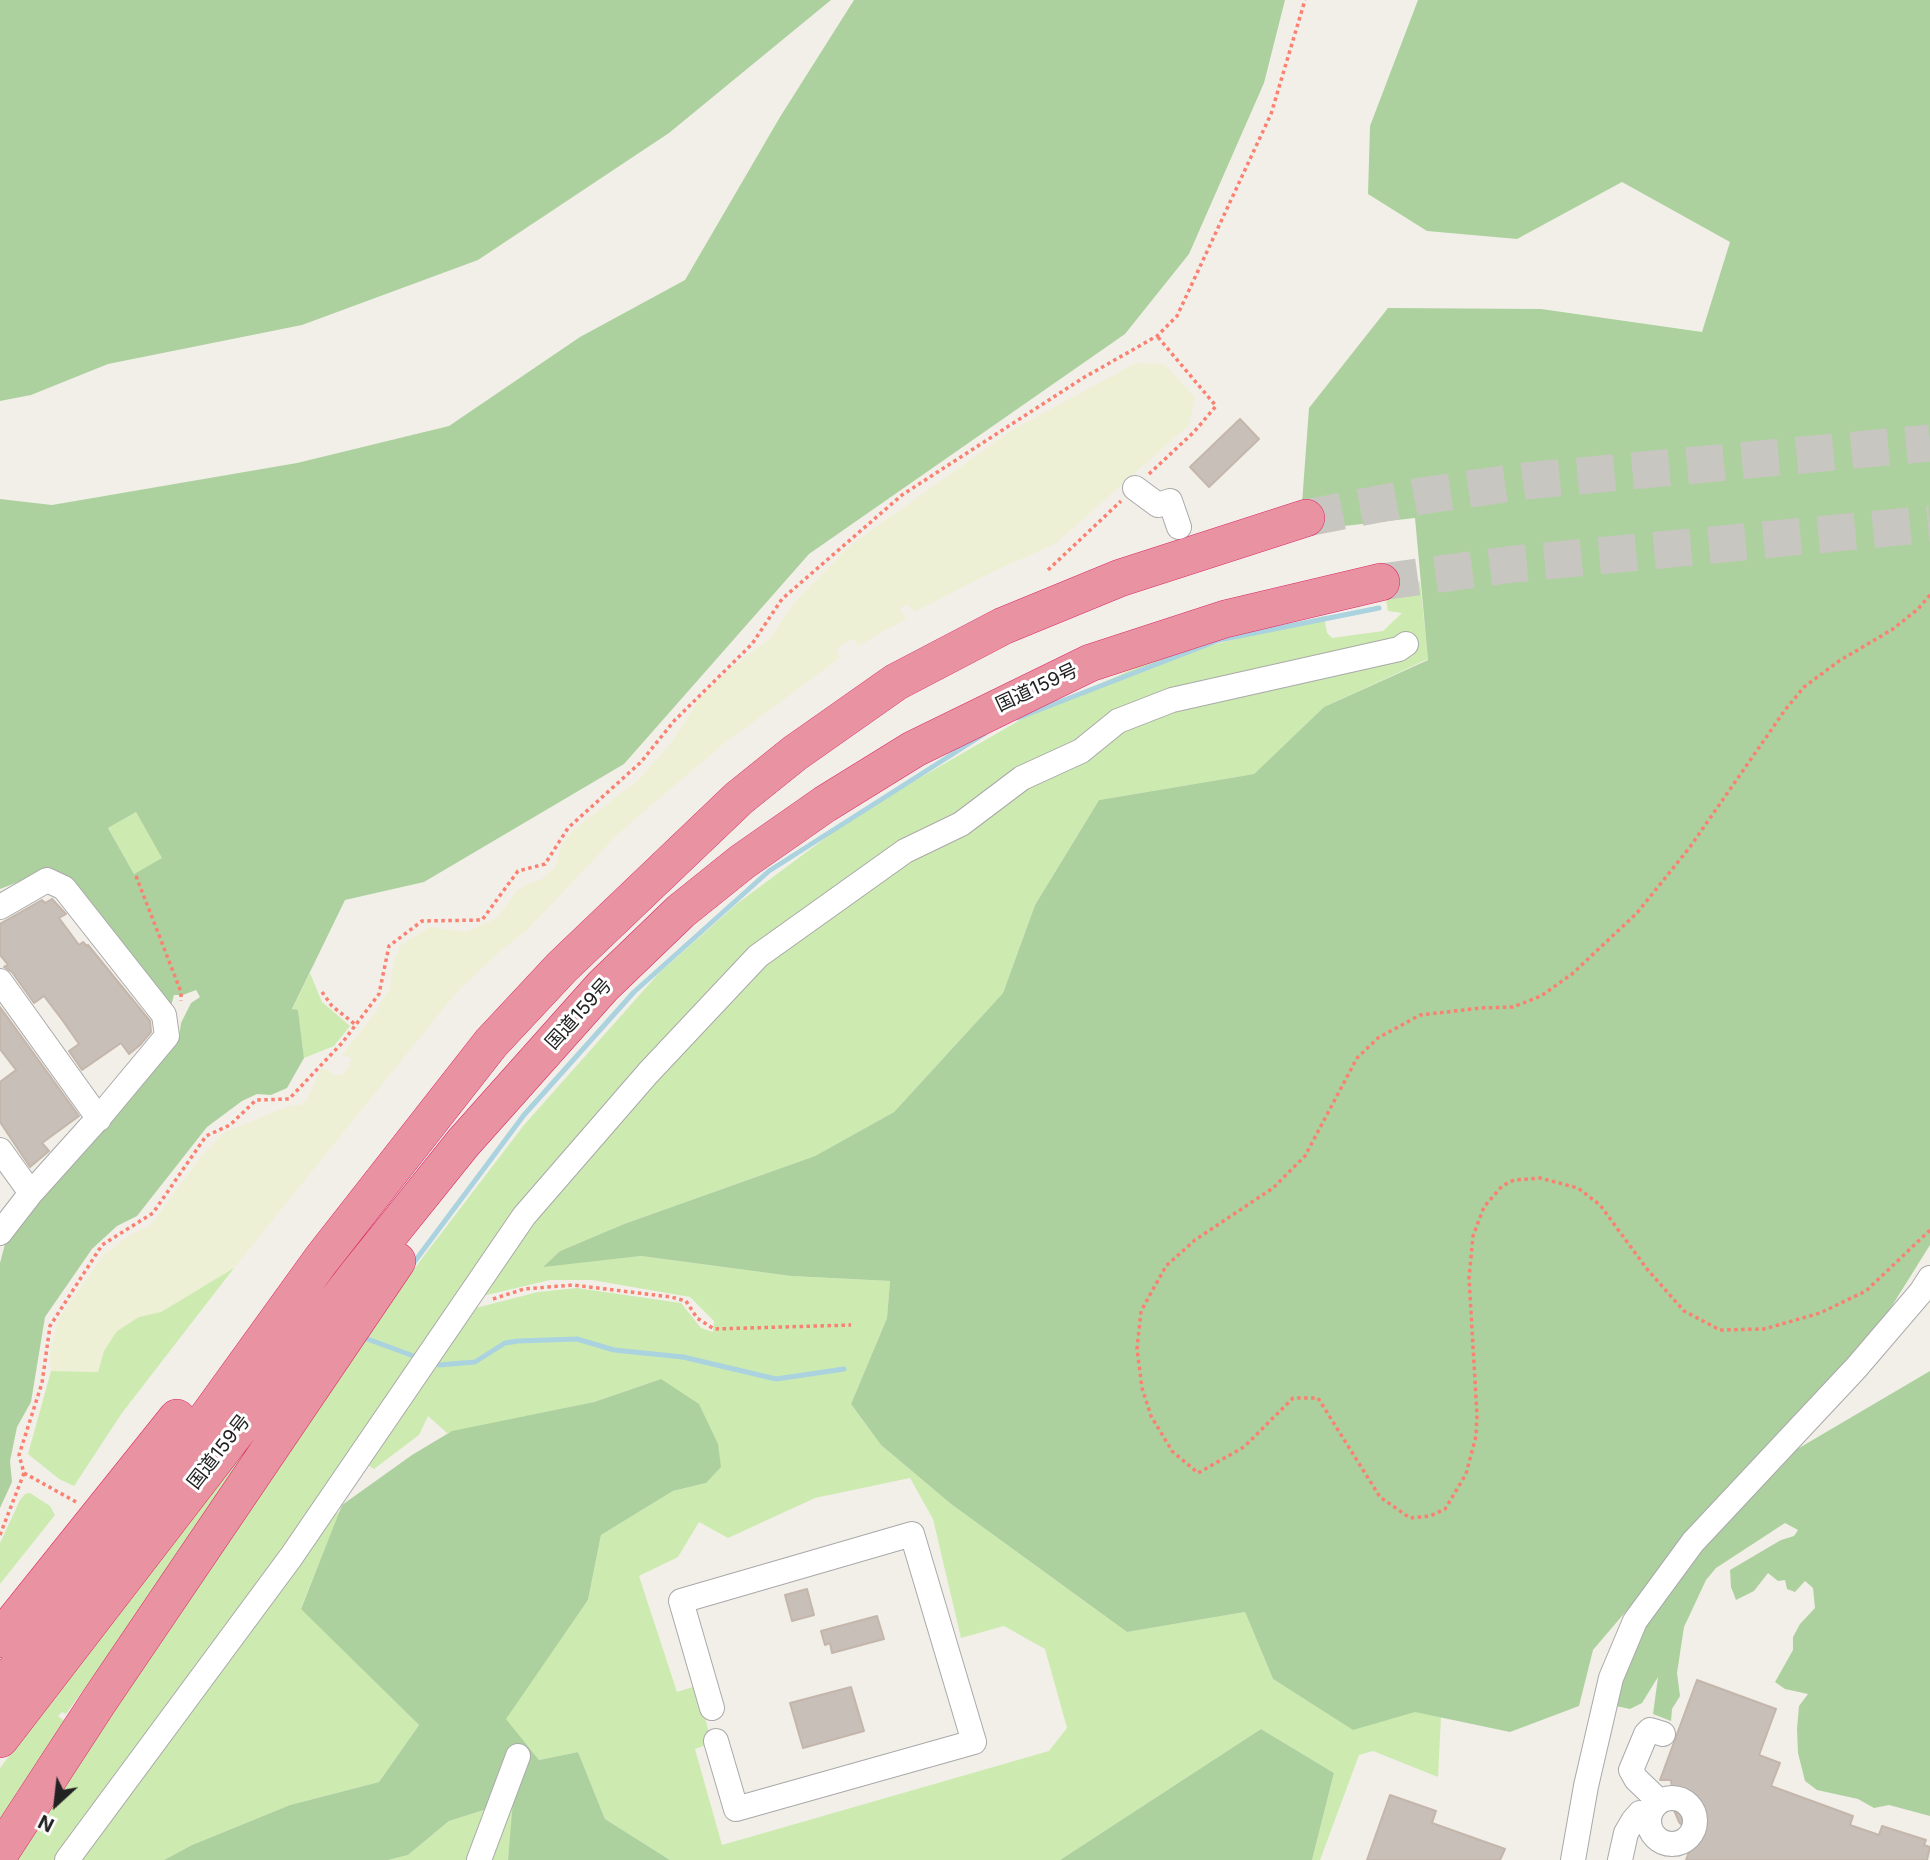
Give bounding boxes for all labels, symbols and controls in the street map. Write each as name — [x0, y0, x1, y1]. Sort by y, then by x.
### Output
street label: 国道159号 — [992, 659, 1082, 717]
street label: 国道159号 — [541, 974, 617, 1054]
street label: 国道159号 — [183, 1410, 255, 1494]
north arrow — [21, 1769, 91, 1839]
text: N — [35, 1810, 58, 1837]

